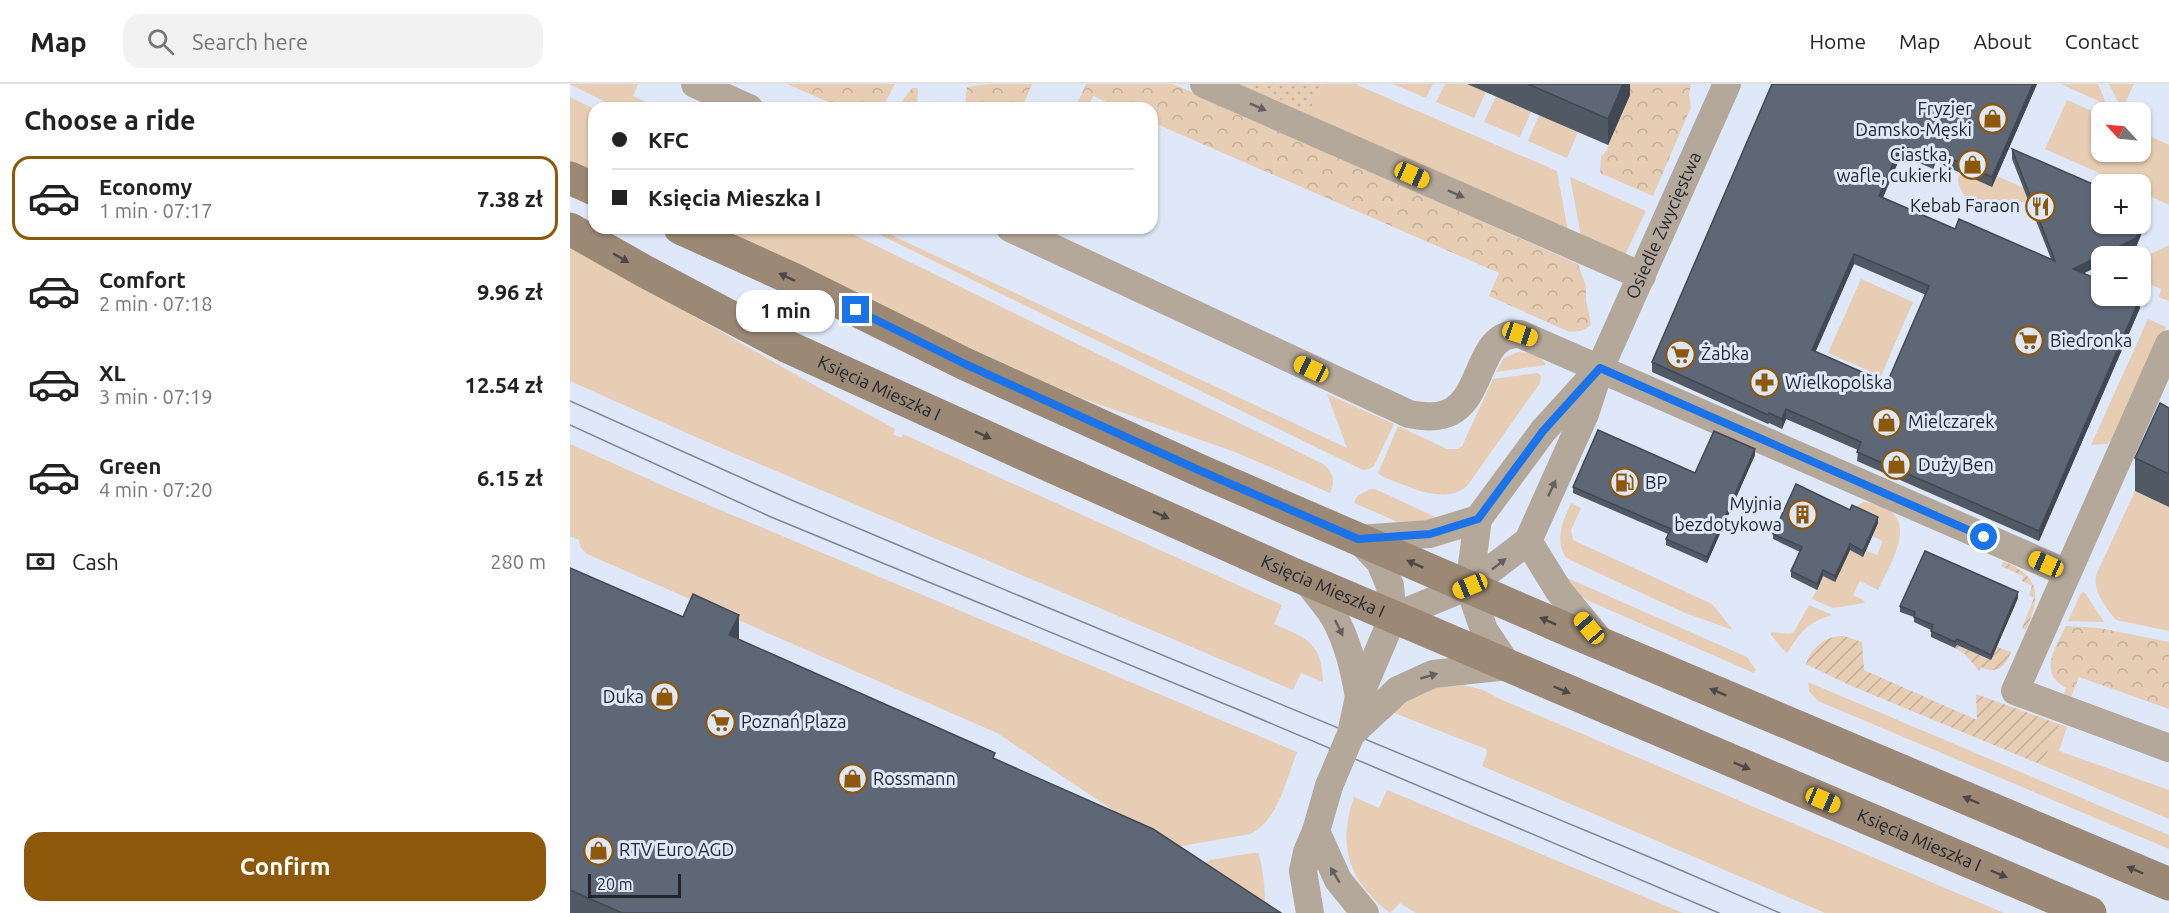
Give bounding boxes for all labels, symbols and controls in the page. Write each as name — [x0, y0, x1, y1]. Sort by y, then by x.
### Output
search box — [123, 14, 543, 68]
icon: search — [144, 25, 177, 58]
text: Map — [30, 26, 87, 57]
text: Search here — [192, 29, 308, 54]
text: Home — [1809, 29, 1866, 53]
text: Map — [1899, 29, 1940, 53]
text: About — [1973, 29, 2032, 53]
text: Contact — [2065, 29, 2139, 53]
place label: Fryzjer Damsko-Męski — [1855, 98, 1972, 139]
north arrow — [2091, 102, 2151, 162]
map controls — [2091, 102, 2151, 306]
one-way arrow — [1249, 103, 1267, 113]
shop icon: Fryzjer Damsko-Męski — [1977, 103, 2009, 135]
text: Choose a ride — [24, 105, 196, 135]
text: KFC — [648, 127, 689, 152]
place label: Ciastka, wafle, cukierki — [1836, 144, 1952, 185]
street label: Osiedle Zwycięstwa — [1621, 148, 1704, 302]
shop icon: Ciastka, wafle, cukierki — [1957, 149, 1989, 181]
car — [1392, 159, 1432, 191]
icon: car — [27, 171, 81, 225]
text: Economy — [99, 174, 192, 199]
button: + — [2091, 174, 2151, 234]
text: Księcia Mieszka I — [648, 185, 821, 210]
text: 7.38 zł — [477, 186, 543, 211]
one-way arrow — [1447, 189, 1465, 199]
restaurant icon: Kebab Faraon — [2025, 190, 2057, 222]
place label: Kebab Faraon — [1910, 195, 2020, 215]
text: 1 min · 07:17 — [99, 199, 213, 222]
button: − — [2091, 246, 2151, 306]
one-way arrow — [613, 253, 630, 263]
icon: car — [27, 264, 81, 318]
text: Comfort — [99, 267, 186, 292]
one-way arrow — [778, 272, 796, 282]
text: 9.96 zł — [477, 279, 543, 304]
callout: 1 min — [736, 289, 835, 331]
text: 2 min · 07:18 — [99, 292, 213, 315]
route end — [842, 296, 869, 323]
text: 1 min — [760, 299, 811, 322]
car — [1500, 320, 1540, 348]
supermarket icon: Biedronka — [2013, 325, 2045, 357]
place label: Biedronka — [2050, 330, 2132, 350]
supermarket icon: Żabka — [1664, 338, 1696, 370]
place label: Żabka — [1701, 343, 1749, 363]
street label: Księcia Mieszka I — [815, 351, 944, 424]
car — [1291, 353, 1331, 385]
icon: car — [27, 357, 81, 411]
text: XL — [99, 360, 126, 385]
pharmacy icon: Wielkopolska — [1748, 367, 1780, 399]
text: 12.54 zł — [464, 372, 543, 397]
place label: Wielkopolska — [1785, 372, 1892, 392]
text: 3 min · 07:19 — [99, 385, 213, 408]
shop icon: Mielczarek — [1871, 406, 1903, 438]
place label: Mielczarek — [1908, 411, 1994, 431]
one-way arrow — [975, 431, 992, 440]
shop icon: Duży Ben — [1881, 449, 1913, 481]
icon: car — [27, 450, 81, 504]
text: Green — [99, 453, 161, 478]
place label: Duży Ben — [1918, 454, 1994, 474]
text: 6.15 zł — [477, 465, 543, 490]
fuel station icon: BP — [1608, 467, 1640, 499]
place label: BP — [1645, 472, 1667, 492]
text: 4 min · 07:20 — [99, 478, 213, 501]
one-way arrow — [1547, 479, 1556, 496]
place label: Myjnia bezdotykowa — [1674, 493, 1782, 534]
building icon: Myjnia bezdotykowa — [1787, 498, 1819, 530]
one-way arrow — [1152, 511, 1169, 520]
route start — [1970, 523, 1997, 550]
icon: cash — [24, 545, 57, 578]
car — [2026, 548, 2066, 580]
text: Cash — [72, 549, 119, 574]
text: 280 m — [490, 550, 546, 573]
street label: Księcia Mieszka I — [1258, 550, 1388, 621]
one-way arrow — [1491, 558, 1507, 570]
one-way arrow — [1406, 559, 1424, 569]
car — [1450, 571, 1490, 601]
car — [1570, 609, 1608, 647]
one-way arrow — [1539, 616, 1557, 625]
one-way arrow — [1335, 619, 1344, 636]
one-way arrow — [1420, 671, 1438, 680]
shop icon: Duka — [649, 681, 681, 713]
one-way arrow — [1553, 685, 1571, 695]
place label: Duka — [603, 686, 644, 706]
one-way arrow — [1710, 688, 1727, 697]
supermarket icon: Poznań Plaza — [704, 706, 736, 738]
place label: Poznań Plaza — [741, 711, 846, 731]
one-way arrow — [1733, 761, 1750, 770]
shop icon: Rossmann — [836, 763, 868, 795]
place label: Rossmann — [873, 768, 956, 788]
car — [1803, 785, 1843, 815]
one-way arrow — [1961, 795, 1979, 805]
street label: Księcia Mieszka I — [1855, 804, 1984, 875]
button: Confirm — [24, 832, 546, 901]
shop icon: RTV Euro AGD — [582, 834, 614, 866]
place label: RTV Euro AGD — [619, 839, 734, 859]
one-way arrow — [2126, 865, 2144, 875]
one-way arrow — [1330, 866, 1340, 883]
one-way arrow — [1990, 869, 2008, 879]
scale bar — [588, 871, 681, 898]
text: 20 m — [597, 875, 633, 893]

